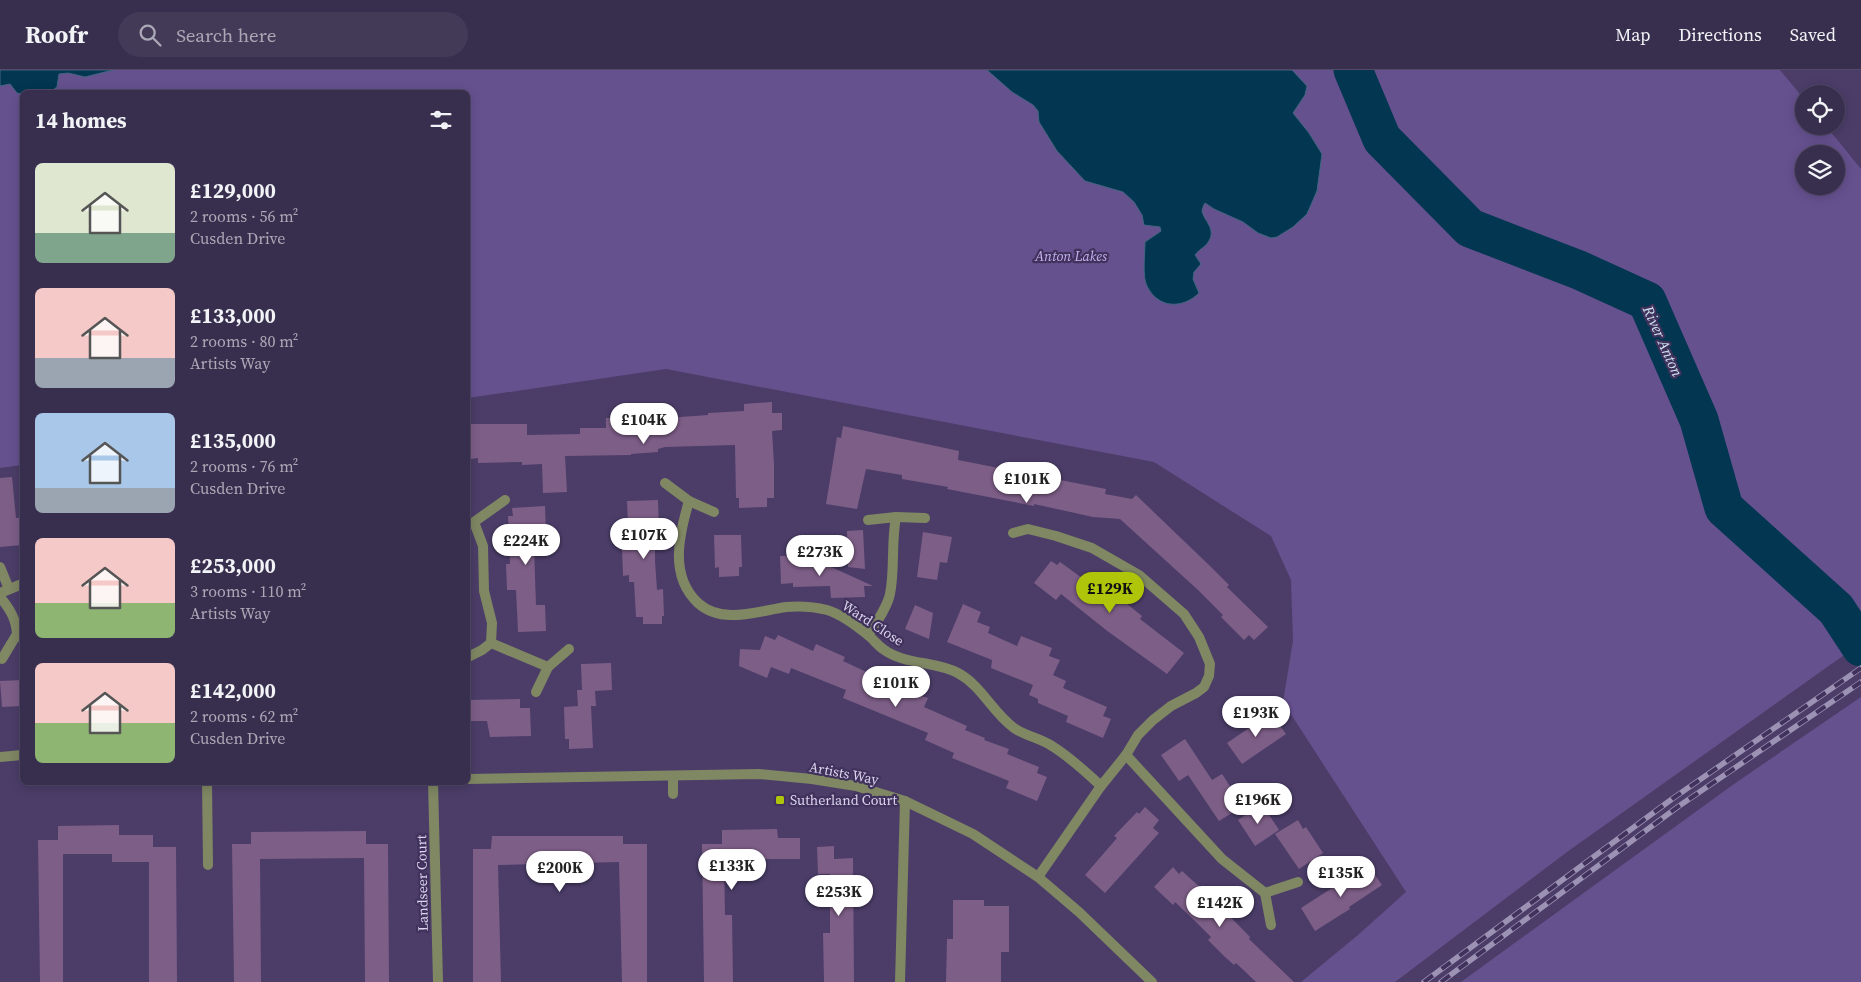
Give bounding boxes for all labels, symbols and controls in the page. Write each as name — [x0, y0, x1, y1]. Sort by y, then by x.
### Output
search box — [118, 12, 468, 57]
text: Roofr — [25, 18, 88, 51]
icon: search — [136, 21, 164, 49]
text: Search here — [176, 22, 276, 48]
text: Map — [1615, 22, 1651, 47]
text: Directions — [1679, 22, 1762, 47]
text: Saved — [1790, 22, 1836, 47]
map controls — [1795, 85, 1845, 195]
button: locate — [1795, 85, 1845, 135]
text: 14 homes — [35, 106, 127, 135]
icon: filters — [427, 106, 455, 134]
button: layers — [1795, 145, 1845, 195]
text: £129,000 — [190, 176, 276, 205]
icon: home — [75, 183, 135, 243]
text: 2 rooms · 56 m² — [190, 205, 298, 227]
text: Cusden Drive — [190, 227, 285, 249]
park label: Anton Lakes — [1034, 246, 1108, 266]
text: £133,000 — [190, 301, 276, 330]
water label: River Anton — [1638, 301, 1688, 380]
icon: home — [75, 308, 135, 368]
text: 2 rooms · 80 m² — [190, 330, 298, 352]
text: Artists Way — [190, 352, 270, 374]
pin: £104K — [609, 402, 679, 445]
text: £104K — [621, 408, 667, 430]
text: £135,000 — [190, 426, 276, 455]
icon: home — [75, 433, 135, 493]
text: 2 rooms · 76 m² — [190, 455, 298, 477]
pin: £101K — [992, 462, 1062, 504]
text: £101K — [1004, 467, 1050, 489]
text: Cusden Drive — [190, 477, 285, 499]
pin: £107K — [609, 518, 679, 560]
text: £107K — [621, 523, 667, 545]
pin: £224K — [491, 524, 561, 566]
text: £224K — [503, 529, 549, 551]
pin: £273K — [785, 534, 855, 577]
text: £273K — [797, 540, 843, 562]
text: £253,000 — [190, 551, 276, 580]
icon: home — [75, 558, 135, 618]
pin: £129K — [1075, 572, 1145, 614]
text: £129K — [1087, 577, 1133, 599]
text: 3 rooms · 110 m² — [190, 580, 306, 602]
street label: Ward Close — [838, 595, 908, 651]
text: Artists Way — [190, 602, 270, 624]
pin: £101K — [861, 666, 931, 708]
text: £101K — [873, 671, 919, 693]
text: £142,000 — [190, 676, 276, 705]
icon: home — [75, 683, 135, 743]
pin: £193K — [1221, 696, 1291, 738]
text: £193K — [1233, 701, 1279, 723]
text: 2 rooms · 62 m² — [190, 705, 298, 727]
text: Cusden Drive — [190, 727, 285, 749]
street label: Artists Way — [808, 756, 881, 790]
pin: £196K — [1223, 782, 1293, 825]
text: £196K — [1235, 788, 1281, 810]
place label: Sutherland Court — [790, 790, 898, 810]
marker: Sutherland Court — [774, 794, 786, 806]
street label: Landseer Court — [411, 834, 433, 931]
pin: £133K — [697, 848, 767, 891]
pin: £200K — [525, 850, 595, 893]
text: £133K — [709, 854, 755, 876]
text: £200K — [537, 856, 583, 878]
pin: £135K — [1306, 856, 1376, 898]
text: £135K — [1318, 861, 1364, 883]
pin: £253K — [804, 874, 874, 917]
text: £253K — [816, 880, 862, 902]
pin: £142K — [1185, 886, 1255, 928]
text: £142K — [1197, 891, 1243, 913]

